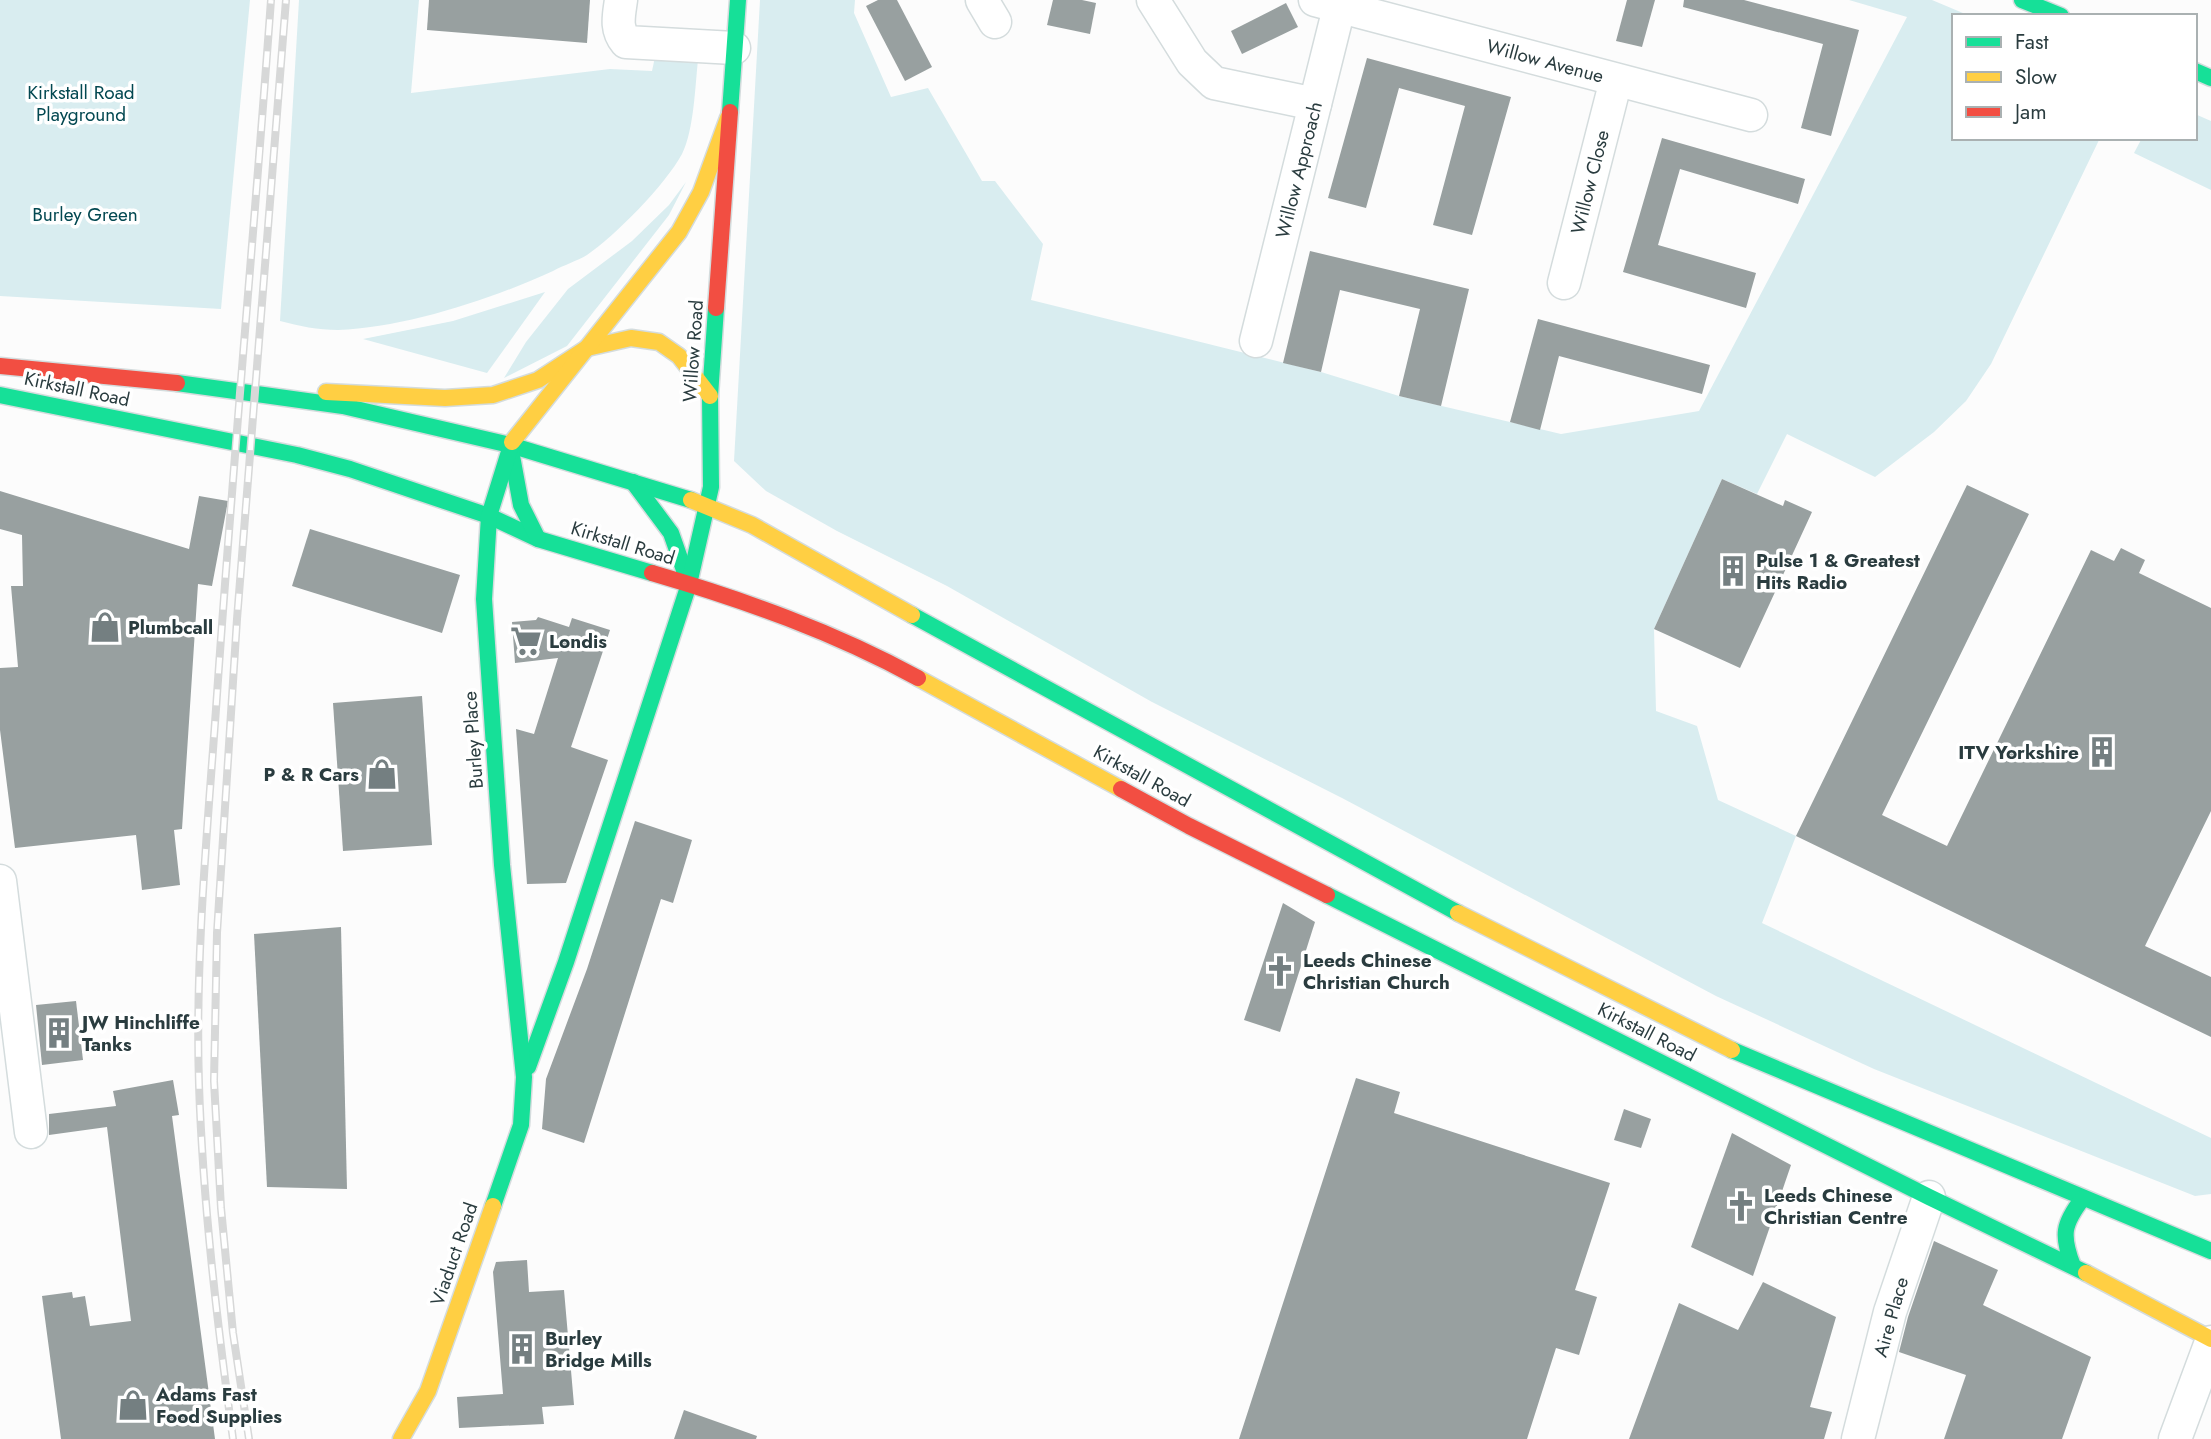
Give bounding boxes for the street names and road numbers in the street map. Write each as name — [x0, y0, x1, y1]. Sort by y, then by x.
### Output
street label: Willow Avenue — [1483, 32, 1607, 90]
street label: Willow Approach — [1269, 99, 1329, 241]
street label: Willow Close — [1564, 127, 1616, 237]
street label: Willow Road — [676, 299, 710, 403]
street label: Kirkstall Road — [22, 365, 132, 413]
street label: Kirkstall Road — [568, 514, 678, 572]
street label: Burley Place — [456, 690, 490, 790]
street label: Kirkstall Road — [1089, 738, 1195, 814]
street label: Kirkstall Road — [1593, 996, 1701, 1068]
street label: Viaduct Road — [424, 1199, 484, 1309]
street label: Aire Place — [1867, 1274, 1915, 1360]

